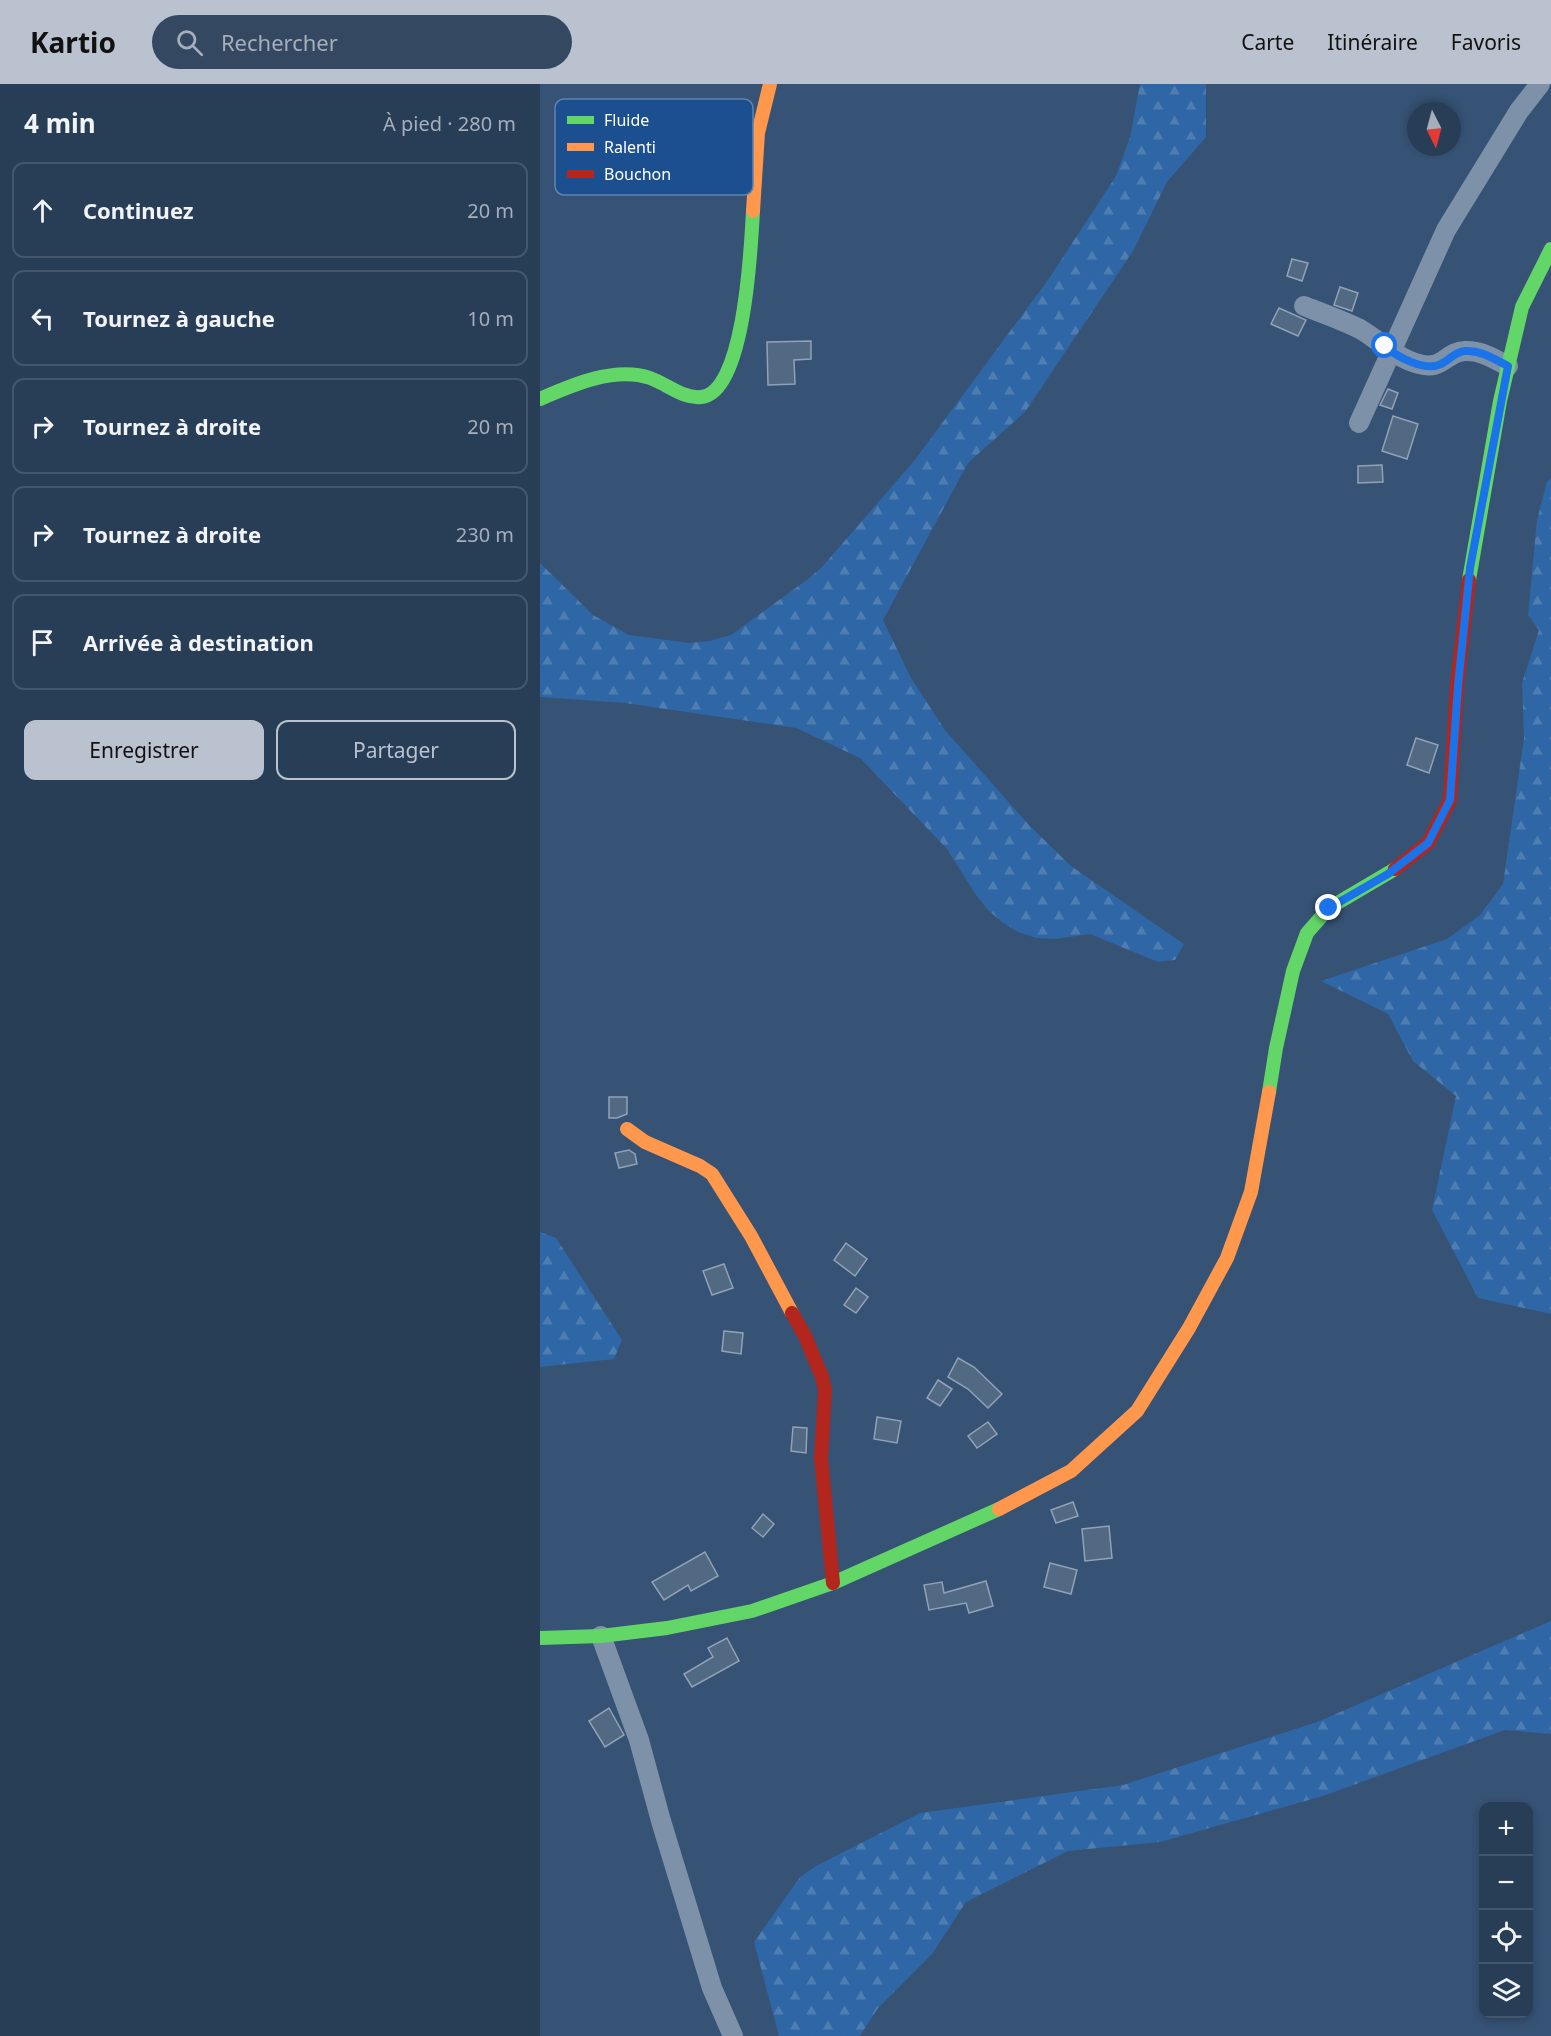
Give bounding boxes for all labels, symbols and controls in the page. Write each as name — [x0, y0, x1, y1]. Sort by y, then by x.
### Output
search box — [152, 15, 572, 69]
text: Kartio — [30, 23, 116, 61]
icon: search — [173, 26, 206, 59]
text: Rechercher — [221, 27, 338, 57]
text: Carte — [1241, 28, 1294, 56]
text: Itinéraire — [1327, 28, 1418, 56]
text: Favoris — [1451, 28, 1521, 56]
legend — [555, 99, 753, 195]
north arrow — [1407, 102, 1461, 156]
text: 4 min — [24, 105, 96, 141]
text: Fluide — [604, 109, 649, 131]
text: À pied · 280 m — [383, 110, 516, 137]
text: Ralenti — [604, 136, 656, 158]
text: Bouchon — [604, 163, 671, 185]
icon: ahead — [26, 194, 59, 227]
text: Continuez — [83, 195, 194, 225]
text: 20 m — [467, 197, 514, 224]
icon: left — [26, 302, 59, 335]
text: Tournez à gauche — [83, 303, 275, 333]
text: 10 m — [467, 305, 514, 332]
route start — [1371, 332, 1397, 358]
icon: right — [26, 410, 59, 443]
text: Tournez à droite — [83, 411, 261, 441]
text: 20 m — [467, 413, 514, 440]
icon: right — [26, 518, 59, 551]
text: Tournez à droite — [83, 519, 261, 549]
text: 230 m — [456, 521, 514, 548]
icon: arrive — [26, 626, 59, 659]
text: Arrivée à destination — [83, 627, 314, 657]
button: Enregistrer — [24, 720, 264, 780]
button: Partager — [276, 720, 516, 780]
route end — [1315, 894, 1341, 920]
map controls — [1479, 1802, 1533, 2018]
button: + — [1479, 1802, 1533, 1856]
button: − — [1479, 1856, 1533, 1910]
button: locate — [1479, 1910, 1533, 1964]
button: layers — [1479, 1964, 1533, 2018]

